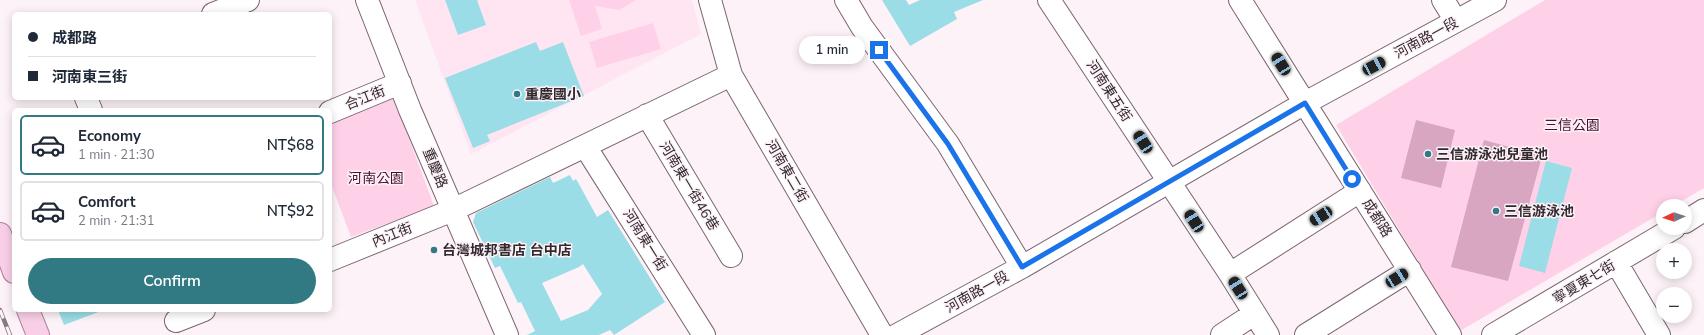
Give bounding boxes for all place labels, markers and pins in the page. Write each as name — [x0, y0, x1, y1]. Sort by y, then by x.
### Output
place label: 重慶國小 — [525, 85, 581, 104]
marker: 重慶國小 — [512, 89, 522, 99]
place label: 三信游泳池兒童池 — [1436, 145, 1548, 164]
marker: 三信游泳池兒童池 — [1423, 149, 1433, 159]
place label: 三信游泳池 — [1504, 202, 1574, 221]
marker: 三信游泳池 — [1491, 206, 1501, 216]
place label: 台灣城邦書店 台中店 — [442, 241, 572, 260]
marker: 台灣城邦書店 台中店 — [429, 245, 439, 255]

